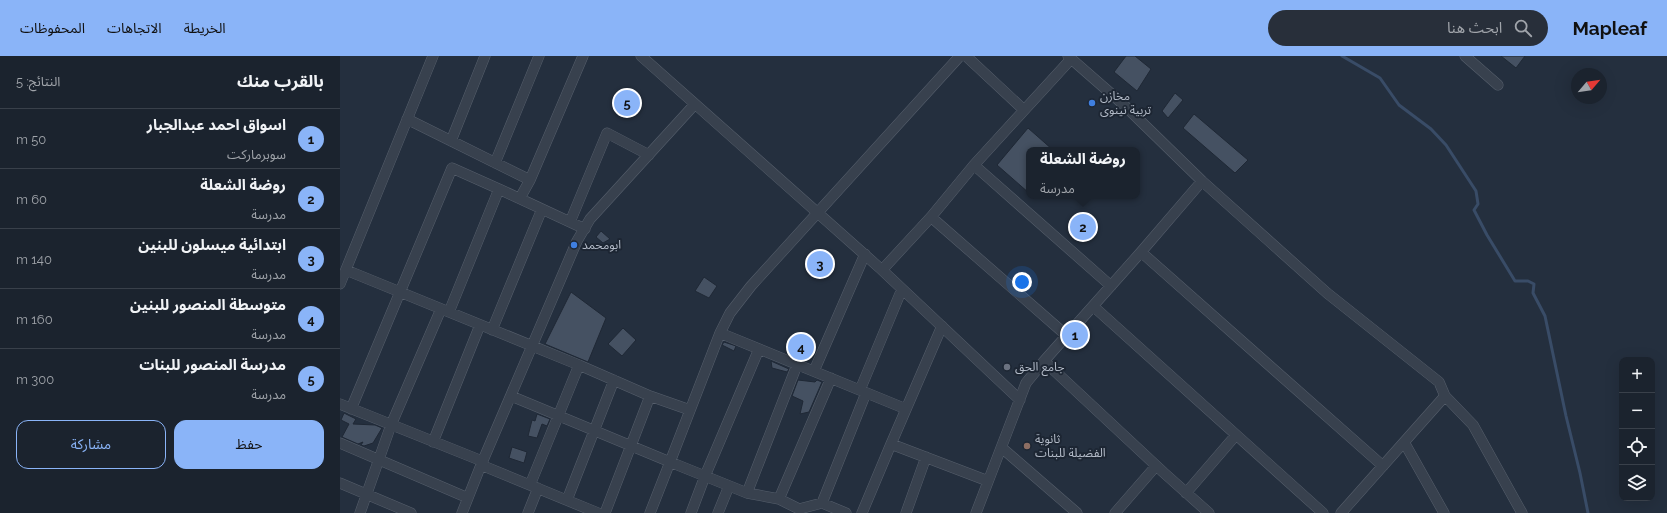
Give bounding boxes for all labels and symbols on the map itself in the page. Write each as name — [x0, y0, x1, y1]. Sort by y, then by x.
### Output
north arrow — [1571, 68, 1607, 104]
pin: 5 — [614, 88, 640, 118]
place label: مخازن تربية نينوى — [1100, 89, 1152, 117]
marker: مخازن تربية نينوى — [1087, 98, 1097, 108]
pin: 2 — [1070, 212, 1096, 242]
place label: ابومحمد — [582, 238, 621, 252]
marker: ابومحمد — [569, 240, 579, 250]
pin: 3 — [807, 249, 833, 279]
your location — [1012, 272, 1032, 292]
pin: 1 — [1062, 320, 1088, 350]
pin: 4 — [788, 332, 814, 362]
place label: جامع الحق — [1015, 360, 1065, 376]
marker: جامع الحق — [1002, 362, 1012, 372]
place label: ثانوية الفضيلة للبنات — [1035, 432, 1106, 460]
marker: ثانوية الفضيلة للبنات — [1022, 441, 1032, 451]

